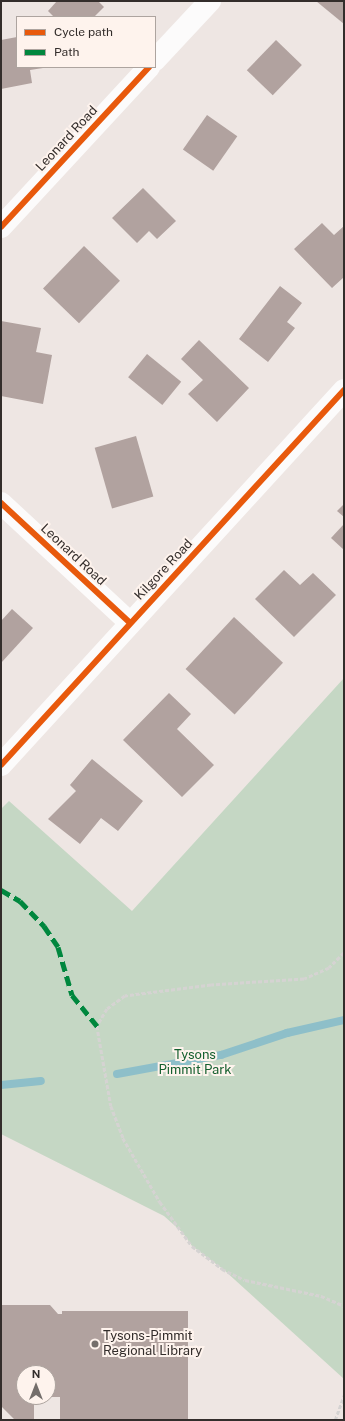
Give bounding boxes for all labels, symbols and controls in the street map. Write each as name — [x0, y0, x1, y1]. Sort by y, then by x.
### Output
legend — [16, 16, 156, 68]
text: Cycle path — [54, 25, 113, 39]
text: Path — [54, 45, 80, 59]
street label: Leonard Road — [33, 103, 101, 175]
street label: Leonard Road — [37, 521, 109, 589]
street label: Kilgore Road — [132, 536, 196, 604]
park label: Tysons Pimmit Park — [158, 1048, 232, 1079]
place label: Tysons-Pimmit Regional Library — [103, 1329, 202, 1360]
marker: Tysons-Pimmit Regional Library — [90, 1339, 100, 1349]
north arrow — [16, 1365, 56, 1405]
text: N — [32, 1368, 40, 1380]

